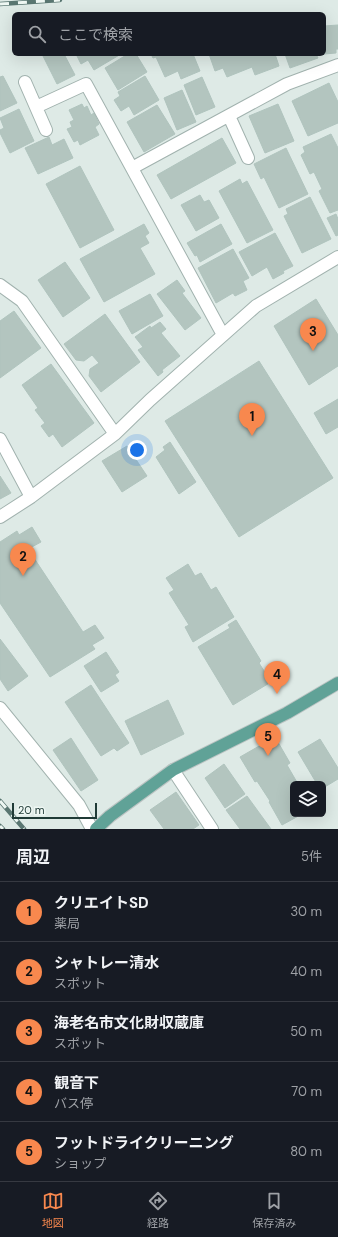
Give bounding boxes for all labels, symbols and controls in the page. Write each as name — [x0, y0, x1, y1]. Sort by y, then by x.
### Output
search box — [12, 12, 326, 56]
icon: search — [26, 23, 48, 45]
text: ここで検索 — [58, 25, 133, 45]
pin: 3 — [300, 318, 326, 351]
pin: 1 — [239, 403, 265, 436]
your location — [127, 440, 147, 460]
pin: 2 — [10, 543, 36, 576]
pin: 4 — [264, 661, 290, 694]
pin: 5 — [255, 723, 281, 756]
map controls — [290, 781, 326, 817]
button: layers — [290, 781, 326, 817]
scale bar — [12, 801, 97, 820]
text: 20 m — [18, 803, 44, 817]
text: 周辺 — [16, 846, 50, 868]
text: 5件 — [301, 848, 322, 865]
text: クリエイトSD — [54, 893, 149, 913]
text: 1 — [27, 903, 31, 920]
text: 30 m — [290, 903, 322, 920]
text: 薬局 — [54, 915, 80, 932]
text: シャトレー清水 — [54, 953, 159, 973]
text: 2 — [25, 963, 33, 980]
text: 40 m — [290, 963, 322, 980]
text: スポット — [54, 975, 106, 992]
text: 海老名市文化財収蔵庫 — [54, 1013, 204, 1033]
text: 3 — [25, 1023, 33, 1040]
text: 50 m — [290, 1023, 322, 1040]
text: スポット — [54, 1035, 106, 1052]
text: 観音下 — [54, 1073, 99, 1093]
text: 4 — [25, 1083, 33, 1100]
text: 70 m — [291, 1083, 322, 1100]
text: バス停 — [54, 1095, 93, 1112]
text: フットドライクリーニング — [54, 1133, 234, 1153]
text: 5 — [25, 1143, 33, 1160]
text: 80 m — [290, 1143, 322, 1160]
text: ショップ — [54, 1155, 106, 1172]
tab: 地図 — [42, 1190, 64, 1230]
tab: 経路 — [147, 1190, 169, 1230]
tab: 保存済み — [252, 1190, 296, 1230]

